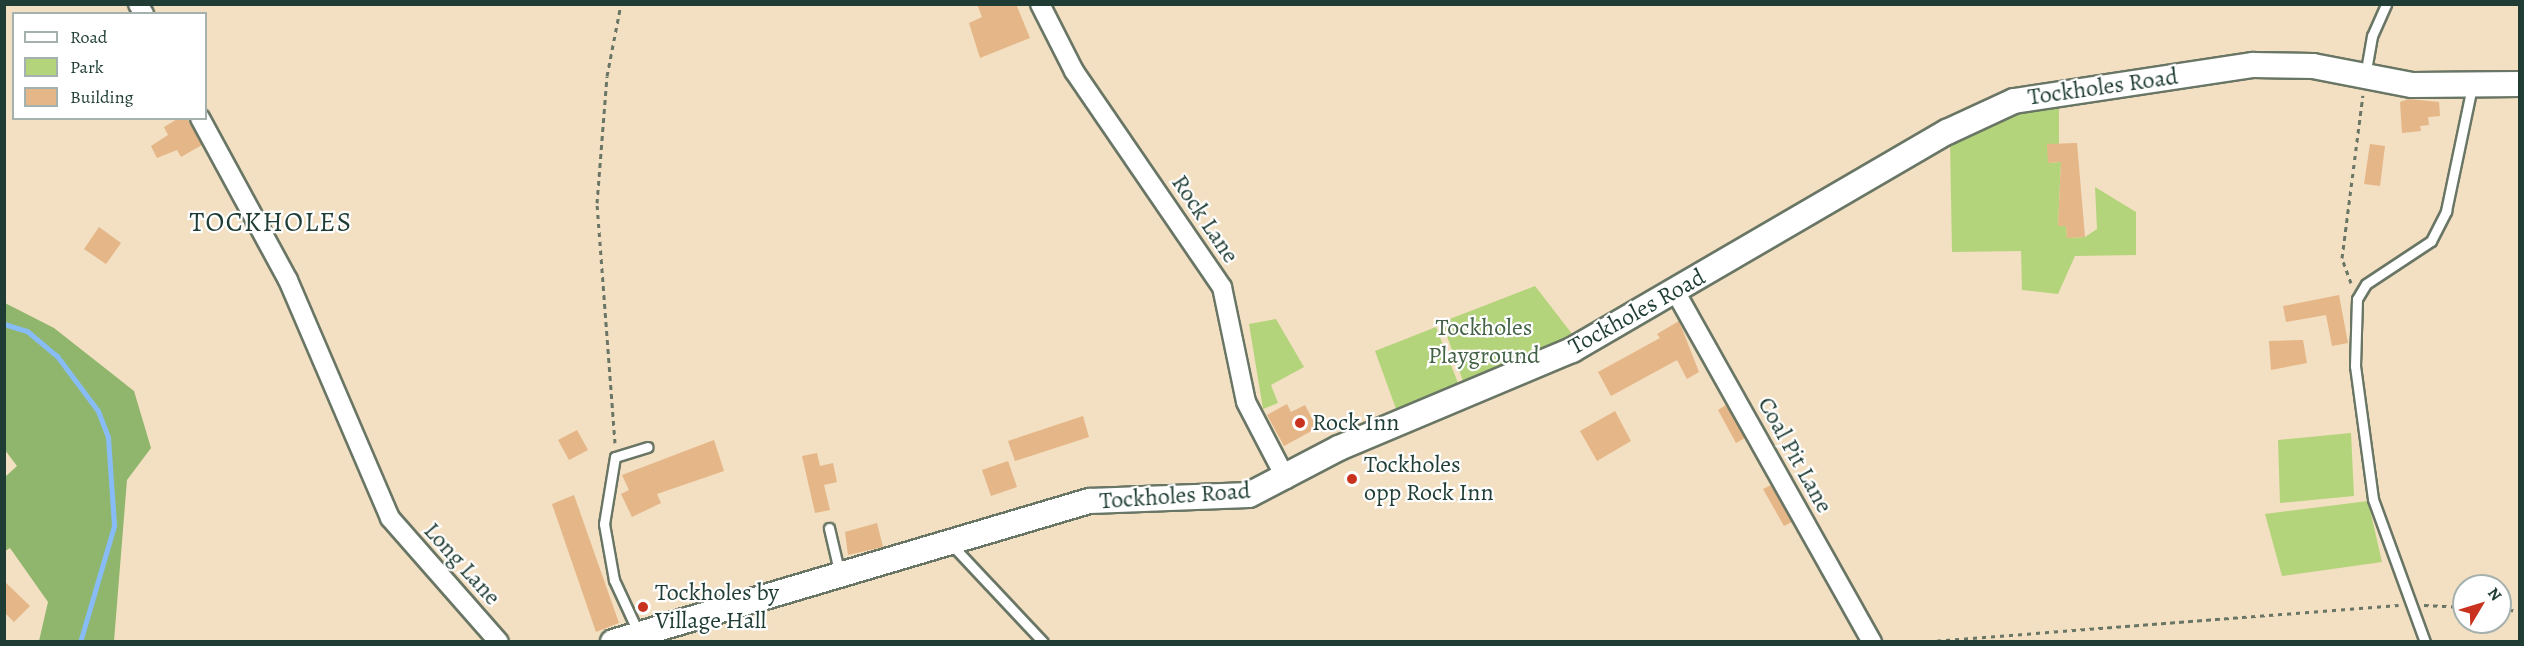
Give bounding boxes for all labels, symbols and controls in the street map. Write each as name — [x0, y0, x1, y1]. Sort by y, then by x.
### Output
legend — [12, 12, 207, 120]
text: Road — [70, 25, 107, 49]
text: Park — [70, 55, 104, 79]
street label: Tockholes Road — [2026, 62, 2180, 112]
text: Building — [70, 85, 134, 109]
street label: Rock Lane — [1165, 169, 1245, 269]
district label: TOCKHOLES — [190, 207, 352, 239]
street label: Tockholes Road — [1564, 263, 1710, 361]
park label: Tockholes Playground — [1428, 314, 1540, 370]
street label: Coal Pit Lane — [1751, 392, 1839, 518]
place label: Rock Inn — [1312, 409, 1399, 437]
marker: Rock Inn — [1293, 416, 1307, 430]
place label: Tockholes opp Rock Inn — [1364, 451, 1494, 507]
marker: Tockholes opp Rock Inn — [1345, 472, 1359, 486]
street label: Tockholes Road — [1098, 476, 1252, 516]
street label: Long Lane — [417, 517, 507, 611]
north arrow — [2452, 574, 2512, 634]
place label: Tockholes by Village Hall — [655, 579, 779, 635]
text: N — [2482, 583, 2507, 606]
marker: Tockholes by Village Hall — [636, 600, 650, 614]

